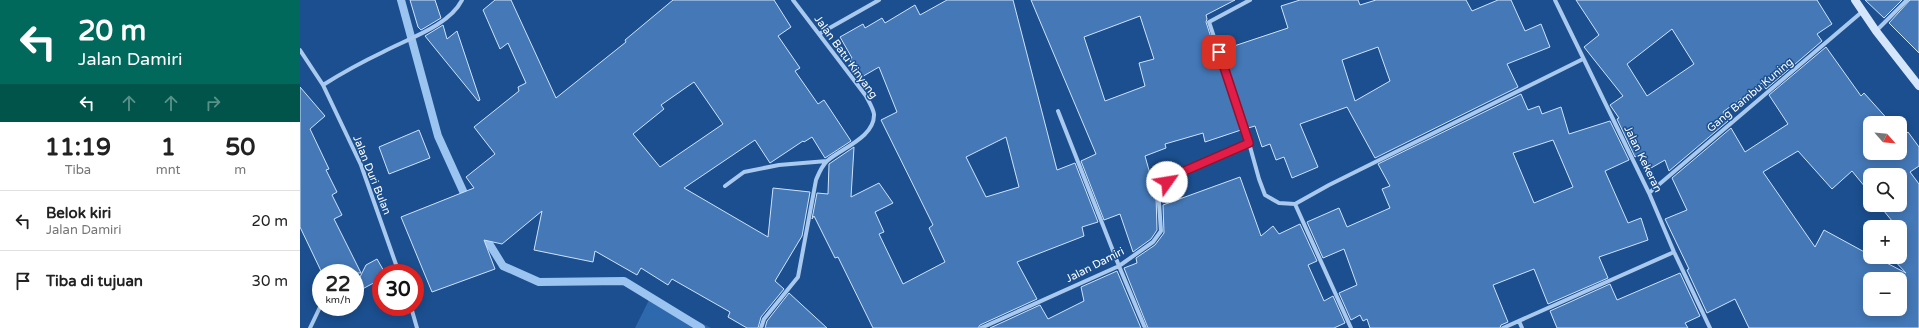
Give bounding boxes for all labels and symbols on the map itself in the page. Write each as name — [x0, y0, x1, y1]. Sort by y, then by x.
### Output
street label: Jalan Batu Kinyang — [811, 13, 881, 101]
pin — [1202, 35, 1236, 69]
street label: Gang Bambu Kuning — [1704, 55, 1796, 135]
north arrow — [1863, 116, 1907, 160]
street label: Jalan Kekeran — [1621, 124, 1665, 194]
street label: Jalan Duri Bulan — [350, 133, 394, 217]
position arrow — [1146, 161, 1188, 203]
street label: Jalan Damiri — [1064, 245, 1126, 285]
speed limit sign: 30 — [372, 264, 424, 316]

